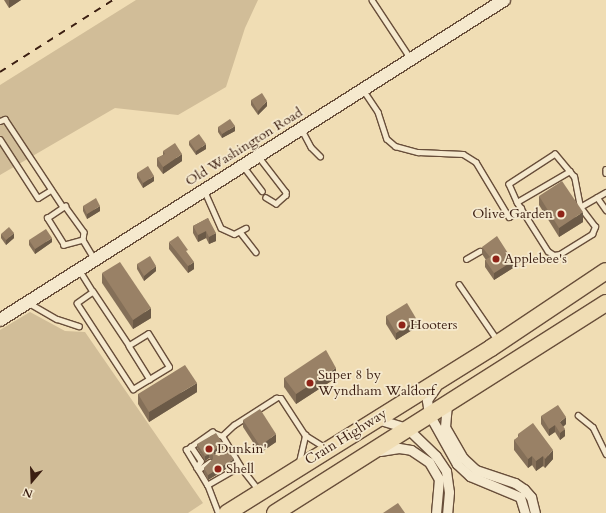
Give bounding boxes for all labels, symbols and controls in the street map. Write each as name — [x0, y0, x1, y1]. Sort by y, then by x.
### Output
street label: Old Washington Road — [182, 104, 306, 190]
place label: Olive Garden — [472, 206, 553, 222]
marker: Olive Garden — [556, 209, 566, 219]
place label: Applebee's — [504, 251, 567, 267]
marker: Applebee's — [491, 254, 501, 264]
place label: Hooters — [410, 317, 457, 333]
marker: Hooters — [397, 320, 407, 330]
place label: Super 8 by Wyndham Waldorf — [318, 367, 435, 400]
marker: Super 8 by Wyndham Waldorf — [305, 378, 315, 388]
street label: Crain Highway — [302, 405, 390, 469]
place label: Dunkin' — [217, 441, 267, 457]
marker: Dunkin' — [204, 444, 214, 454]
north arrow — [12, 461, 52, 501]
place label: Shell — [226, 461, 254, 477]
marker: Shell — [213, 464, 223, 474]
text: N — [21, 484, 35, 501]

